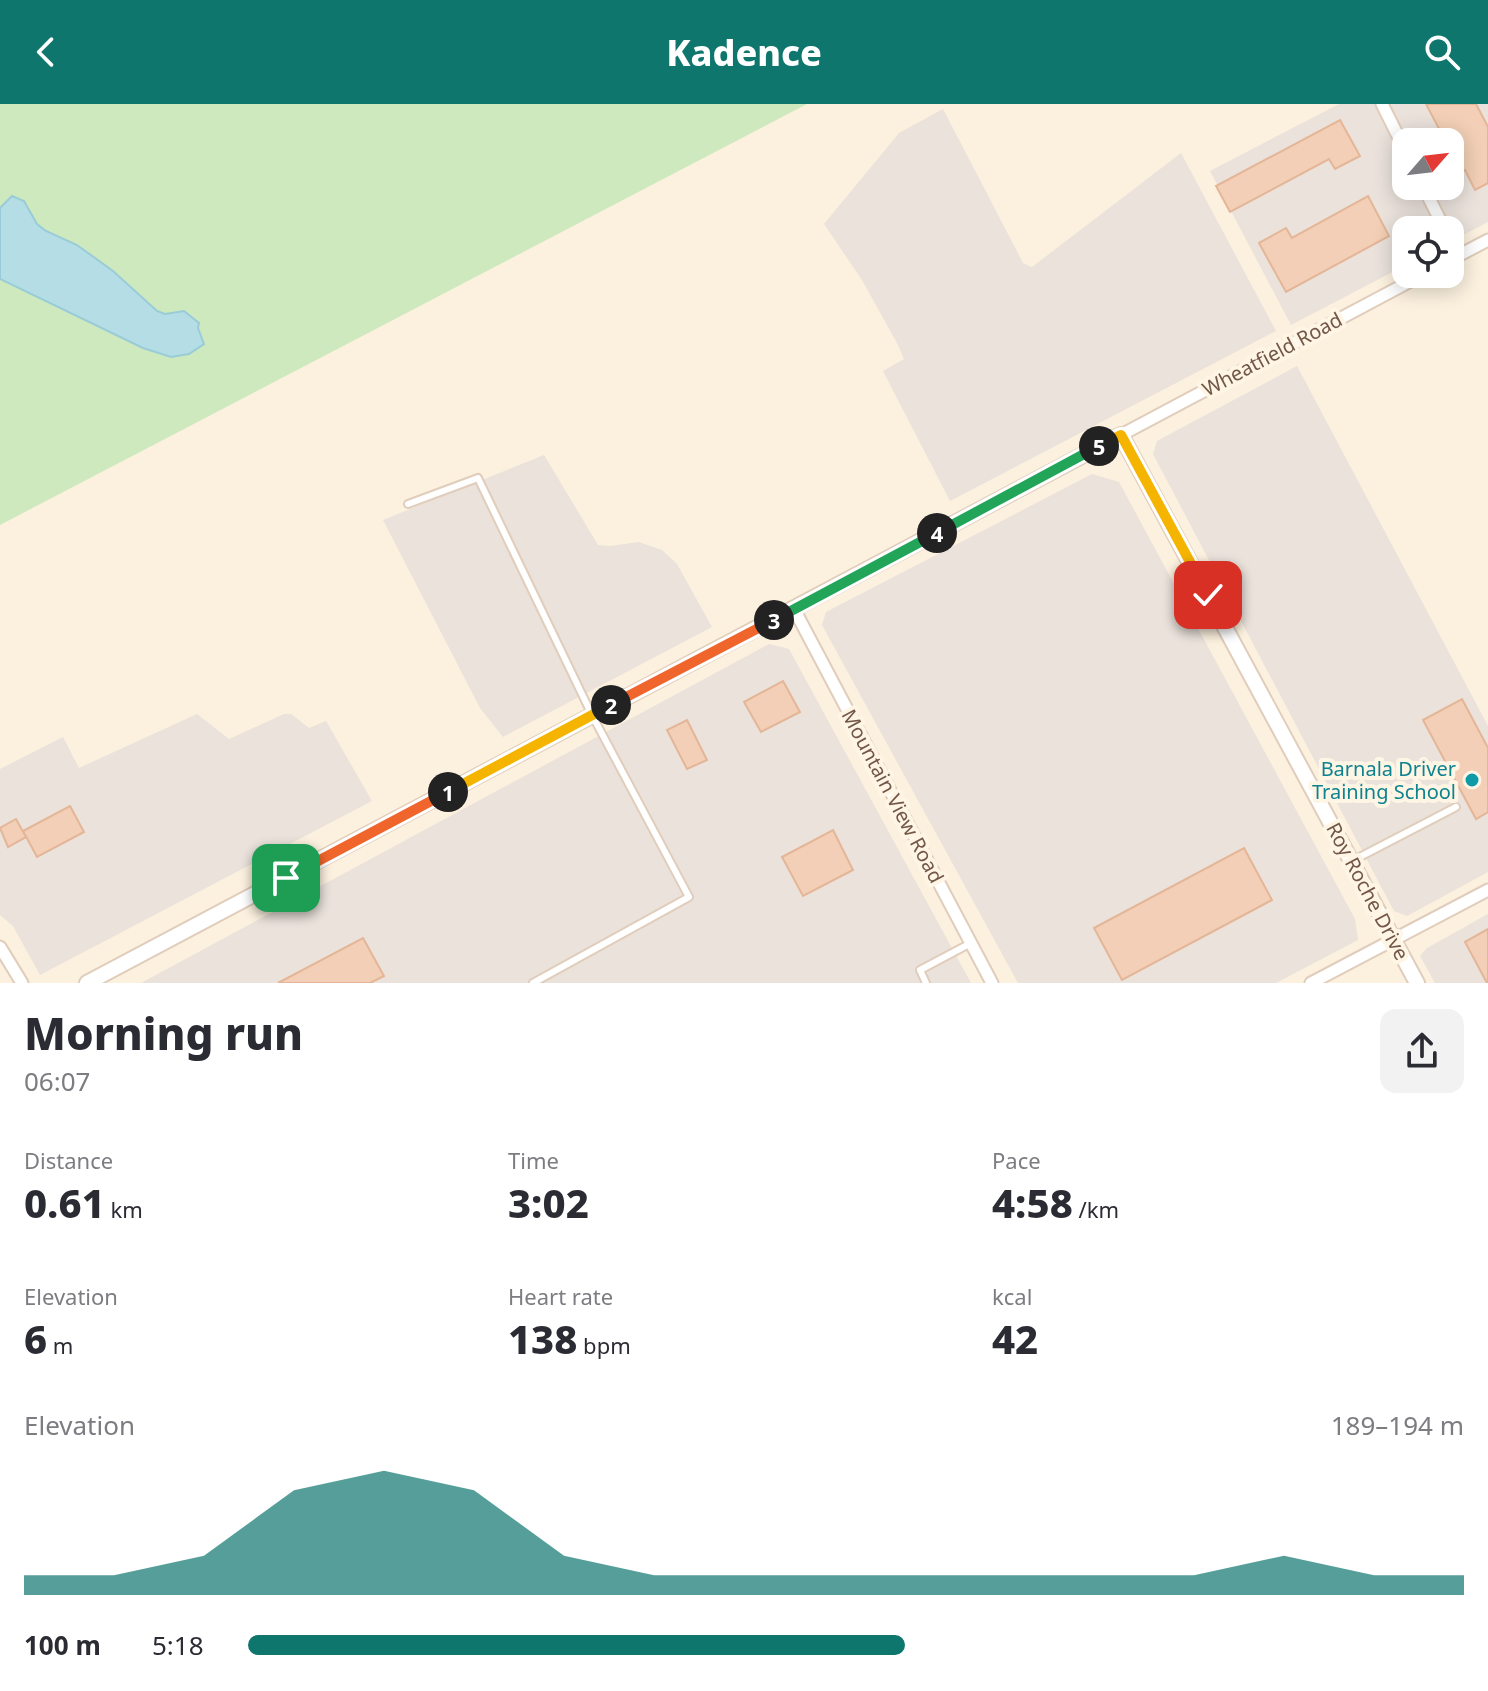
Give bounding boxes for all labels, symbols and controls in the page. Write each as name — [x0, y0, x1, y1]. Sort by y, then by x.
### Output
text: Kadence — [666, 28, 822, 77]
icon: back — [24, 30, 68, 74]
icon: search — [1420, 30, 1464, 74]
north arrow — [1392, 128, 1464, 200]
map controls — [1392, 128, 1464, 288]
button: locate — [1392, 216, 1464, 288]
street label: Wheatfield Road — [1197, 306, 1347, 402]
pin: 5 — [1079, 426, 1119, 466]
text: 5 — [1093, 431, 1105, 461]
pin: 4 — [917, 513, 957, 553]
text: 4 — [931, 518, 943, 548]
pin — [1174, 561, 1242, 629]
icon: check — [1186, 573, 1230, 617]
pin: 3 — [754, 600, 794, 640]
text: 3 — [768, 605, 780, 635]
pin: 2 — [591, 685, 631, 725]
text: 2 — [605, 690, 617, 720]
street label: Mountain View Road — [836, 704, 950, 888]
place label: Barnala Driver Training School — [1312, 755, 1456, 805]
marker: Barnala Driver Training School — [1463, 771, 1481, 789]
pin: 1 — [428, 772, 468, 812]
text: 1 — [442, 777, 454, 807]
street label: Roy Roche Drive — [1320, 818, 1416, 964]
pin — [252, 844, 320, 912]
icon: arrive — [264, 856, 308, 900]
text: Morning run — [24, 1003, 303, 1063]
button: share — [1380, 1009, 1464, 1093]
text: 06:07 — [24, 1063, 90, 1099]
text: Distance — [24, 1145, 113, 1175]
text: Time — [508, 1145, 559, 1175]
text: Pace — [992, 1145, 1041, 1175]
text: 0.61 — [24, 1175, 105, 1230]
text: 3:02 — [508, 1175, 589, 1230]
text: 4:58 — [992, 1175, 1073, 1230]
text: km — [105, 1194, 143, 1224]
text: /km — [1073, 1194, 1119, 1224]
text: Elevation — [24, 1281, 118, 1311]
text: Heart rate — [508, 1281, 613, 1311]
text: kcal — [992, 1281, 1032, 1311]
text: 6 — [24, 1311, 47, 1366]
text: 138 — [508, 1311, 577, 1366]
text: 42 — [992, 1311, 1038, 1366]
text: m — [47, 1330, 73, 1360]
text: bpm — [577, 1330, 631, 1360]
text: Elevation — [24, 1407, 135, 1443]
text: 189–194 m — [1331, 1407, 1464, 1443]
text: 100 m — [24, 1627, 101, 1663]
text: 5:18 — [152, 1627, 204, 1663]

